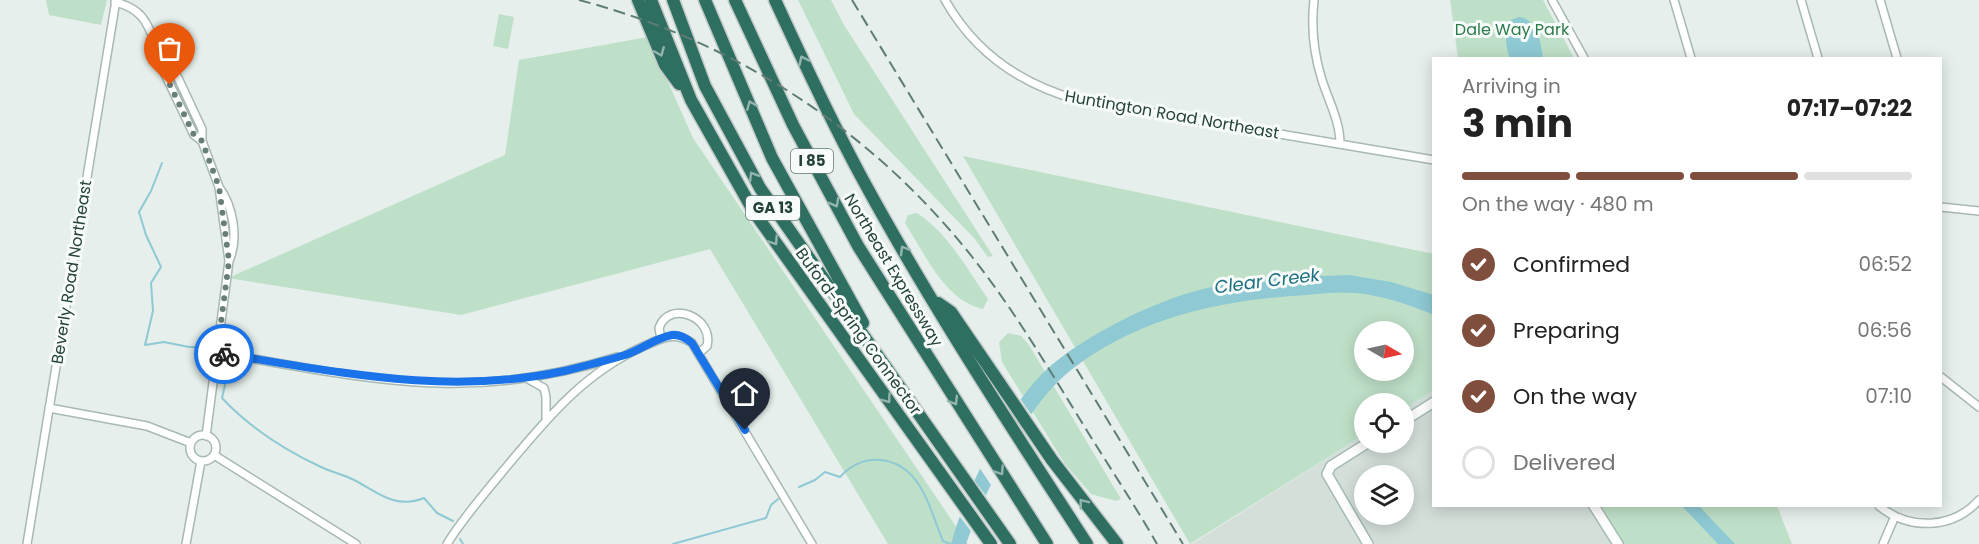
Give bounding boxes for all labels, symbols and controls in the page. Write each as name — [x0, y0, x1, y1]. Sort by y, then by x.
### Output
park label: Dale Way Park — [1455, 18, 1570, 41]
pin — [144, 23, 195, 85]
icon: bag — [153, 32, 186, 65]
one-way arrow — [653, 46, 665, 57]
one-way arrow — [798, 55, 810, 66]
text: Arriving in — [1462, 72, 1561, 100]
street label: Huntington Road Northeast — [1063, 84, 1281, 145]
text: 07:17–07:22 — [1787, 93, 1912, 124]
text: 3 min — [1462, 96, 1573, 151]
one-way arrow — [745, 100, 758, 110]
road number: I 85 — [791, 149, 833, 173]
one-way arrow — [749, 172, 761, 182]
street label: Beverly Road Northeast — [46, 178, 97, 366]
street label: Northeast Expressway — [839, 189, 948, 351]
text: On the way · 480 m — [1462, 190, 1653, 218]
road number: GA 13 — [746, 196, 800, 220]
one-way arrow — [828, 197, 839, 207]
one-way arrow — [767, 234, 778, 245]
street label: Buford-Spring Connector — [790, 243, 927, 420]
one-way arrow — [900, 246, 911, 256]
icon: check — [1462, 248, 1495, 281]
text: Confirmed — [1513, 249, 1630, 280]
text: 06:52 — [1858, 250, 1912, 278]
water label: Clear Creek — [1213, 262, 1322, 299]
icon: check — [1462, 314, 1495, 347]
text: Preparing — [1513, 315, 1620, 346]
text: 06:56 — [1857, 316, 1912, 344]
north arrow — [1354, 321, 1414, 381]
map controls — [1354, 321, 1414, 525]
courier — [194, 324, 254, 384]
icon: bike — [208, 338, 241, 371]
pin — [719, 368, 770, 430]
icon: home — [728, 377, 761, 410]
icon: check — [1462, 380, 1495, 413]
text: On the way — [1513, 381, 1637, 412]
text: 07:10 — [1865, 382, 1912, 410]
one-way arrow — [880, 393, 891, 404]
button: locate — [1354, 393, 1414, 453]
one-way arrow — [947, 395, 959, 405]
text: Delivered — [1513, 447, 1616, 478]
one-way arrow — [993, 464, 1004, 475]
button: layers — [1354, 465, 1414, 525]
one-way arrow — [1080, 498, 1091, 509]

